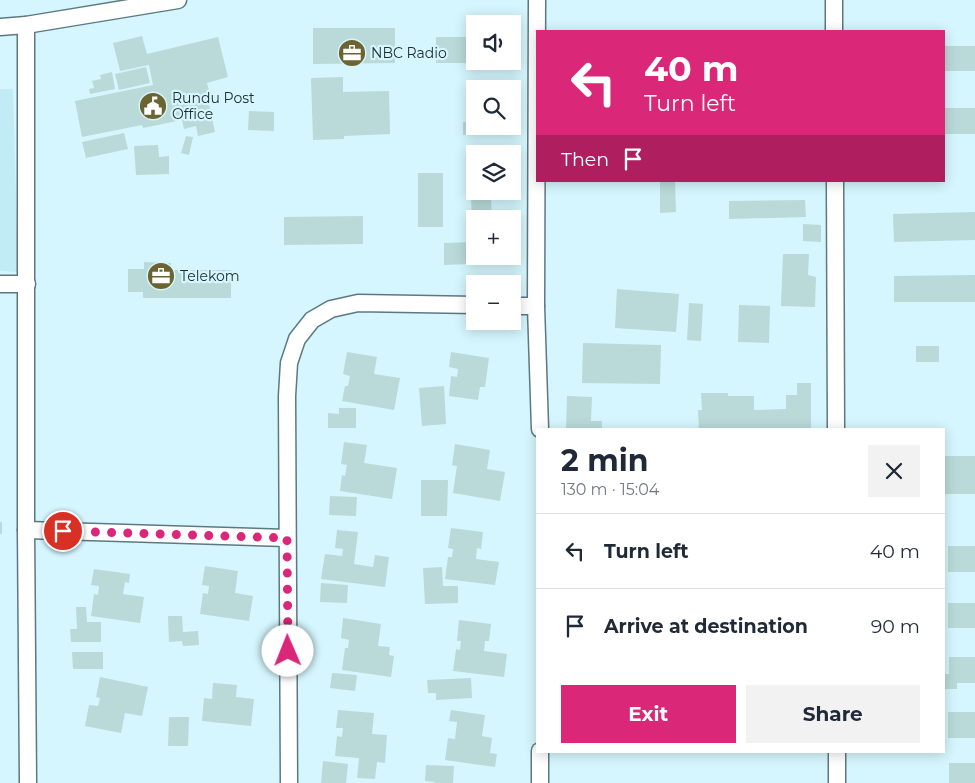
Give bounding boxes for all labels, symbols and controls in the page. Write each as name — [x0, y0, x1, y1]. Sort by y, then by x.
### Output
map controls — [466, 15, 521, 330]
button: sound — [466, 15, 521, 70]
office icon: NBC Radio — [337, 38, 367, 68]
place label: NBC Radio — [371, 44, 447, 62]
text: 40 m — [644, 47, 739, 90]
icon: left — [561, 50, 626, 115]
button: search — [466, 80, 521, 135]
place label: Rundu Post Office — [172, 89, 255, 123]
text: Turn left — [644, 90, 736, 117]
public building icon: Rundu Post Office — [138, 91, 168, 121]
button: layers — [466, 145, 521, 200]
icon: arrive — [619, 145, 647, 173]
text: Then — [561, 148, 609, 171]
button: + — [466, 210, 521, 265]
office icon: Telekom — [146, 261, 176, 291]
place label: Telekom — [180, 267, 240, 285]
button: − — [466, 275, 521, 330]
text: 2 min — [561, 442, 648, 479]
button: close — [868, 445, 920, 497]
text: 130 m · 15:04 — [561, 480, 659, 499]
pin — [42, 510, 84, 552]
icon: arrive — [49, 517, 77, 545]
icon: left — [561, 537, 589, 565]
text: Turn left — [604, 540, 689, 563]
text: 40 m — [870, 540, 920, 563]
icon: arrive — [561, 612, 589, 640]
text: Arrive at destination — [604, 615, 808, 638]
text: 90 m — [871, 615, 920, 638]
position arrow — [261, 624, 313, 676]
button: Exit — [561, 685, 736, 743]
button: Share — [746, 685, 920, 743]

